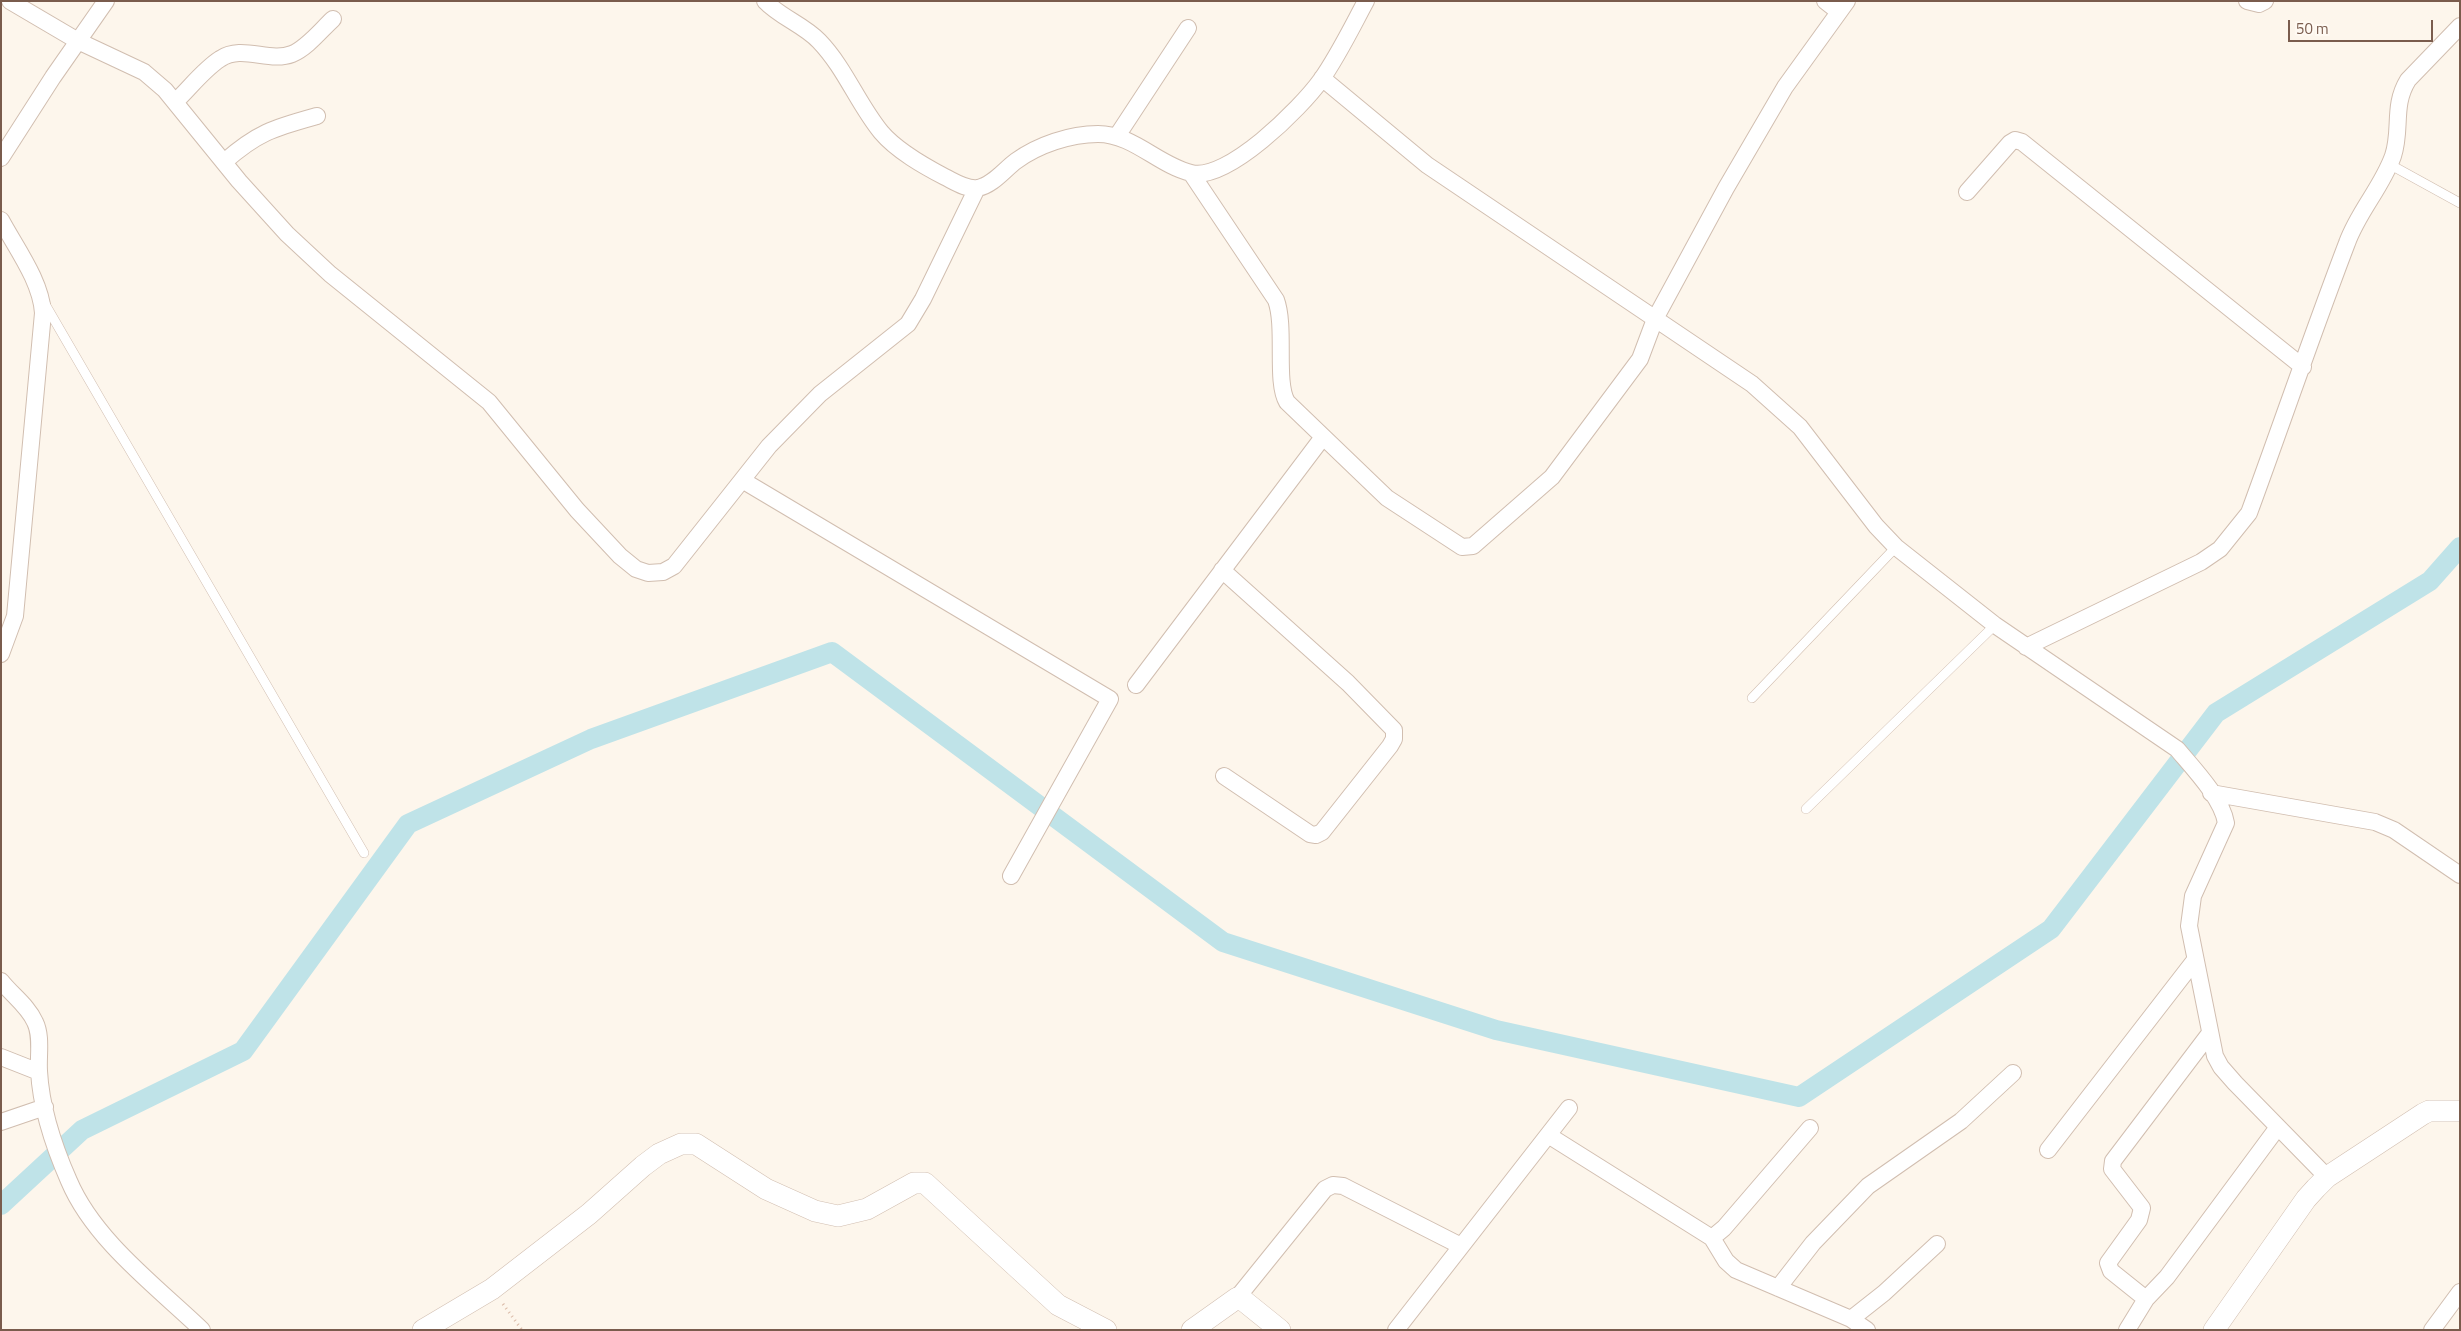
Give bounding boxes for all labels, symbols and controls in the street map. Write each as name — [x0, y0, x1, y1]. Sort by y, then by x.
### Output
scale bar — [2291, 10, 2436, 42]
text: 50 m — [2296, 17, 2329, 40]

